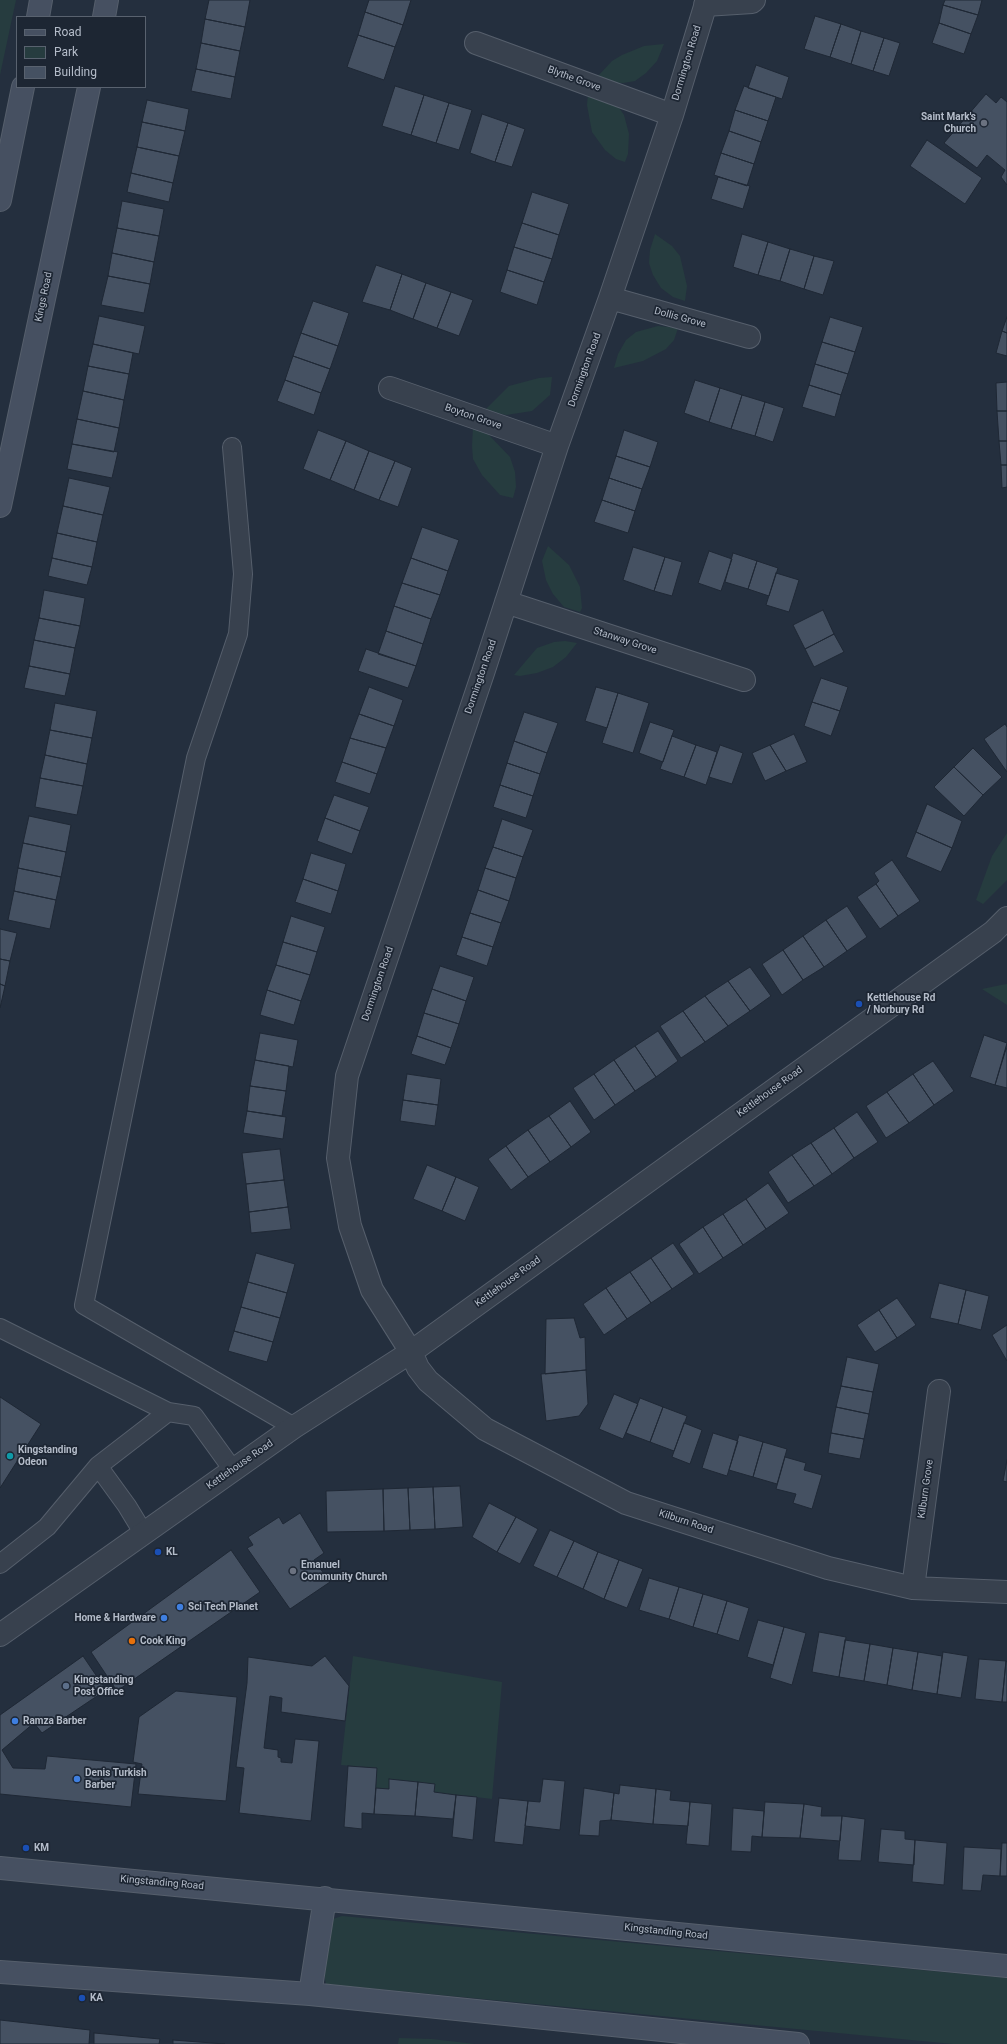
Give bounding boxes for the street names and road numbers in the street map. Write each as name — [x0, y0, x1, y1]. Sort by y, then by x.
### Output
street label: Dormington Road — [670, 24, 704, 102]
street label: Blythe Grove — [546, 64, 602, 94]
street label: Kings Road — [33, 271, 55, 323]
street label: Dollis Grove — [653, 305, 707, 331]
street label: Dormington Road — [566, 331, 604, 409]
street label: Boyton Grove — [443, 402, 503, 432]
street label: Stanway Grove — [592, 625, 658, 657]
street label: Dormington Road — [463, 638, 499, 716]
street label: Dormington Road — [360, 945, 396, 1023]
street label: Kettlehouse Road — [735, 1064, 805, 1120]
street label: Kettlehouse Road — [473, 1254, 543, 1310]
street label: Kettlehouse Road — [204, 1438, 276, 1492]
street label: Kilburn Grove — [916, 1459, 936, 1519]
street label: Kilburn Road — [657, 1508, 715, 1536]
street label: Kingstanding Road — [120, 1873, 204, 1893]
street label: Kingstanding Road — [624, 1922, 708, 1942]

